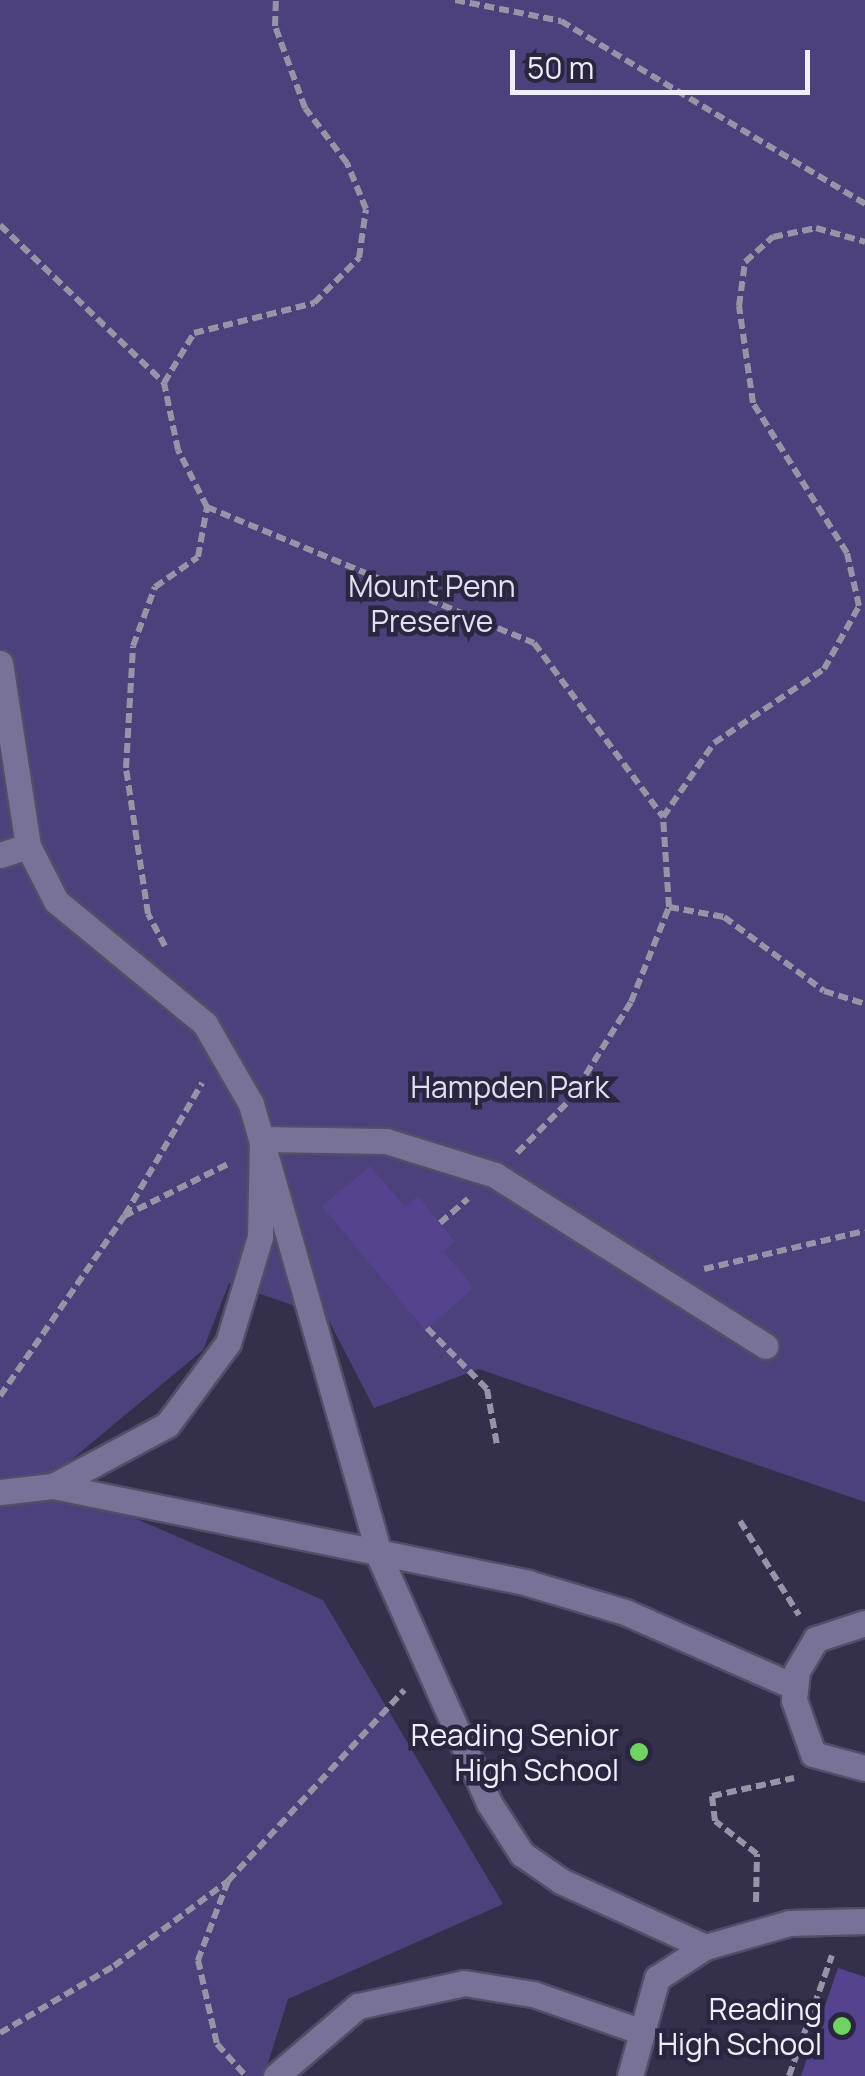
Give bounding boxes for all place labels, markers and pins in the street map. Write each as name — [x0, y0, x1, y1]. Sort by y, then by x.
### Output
place label: Reading Senior High School — [411, 1717, 619, 1788]
marker: Reading Senior High School — [628, 1741, 650, 1763]
place label: Reading High School — [657, 1991, 822, 2062]
marker: Reading High School — [831, 2015, 853, 2037]

